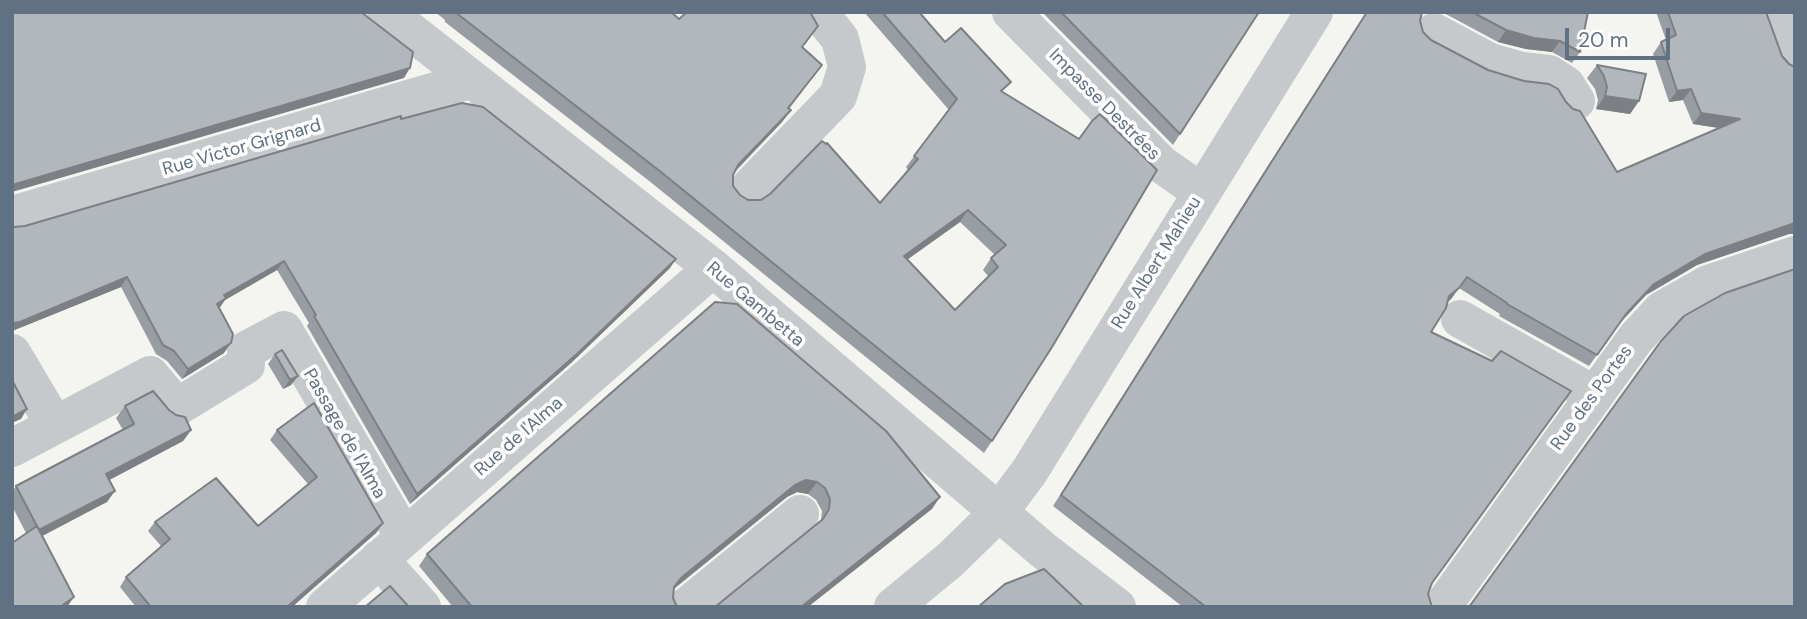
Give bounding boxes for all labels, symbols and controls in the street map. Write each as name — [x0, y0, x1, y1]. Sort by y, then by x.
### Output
scale bar — [1569, 14, 1674, 58]
text: 20 m — [1578, 26, 1629, 54]
street label: Impasse Destrées — [1044, 45, 1164, 165]
street label: Rue Victor Grignard — [160, 115, 324, 181]
street label: Rue Albert Mahieu — [1108, 193, 1206, 333]
street label: Rue Gambetta — [702, 258, 808, 352]
street label: Rue des Portes — [1547, 341, 1637, 455]
street label: Passage de l'Alma — [298, 365, 390, 503]
street label: Rue de l'Alma — [470, 393, 568, 481]

